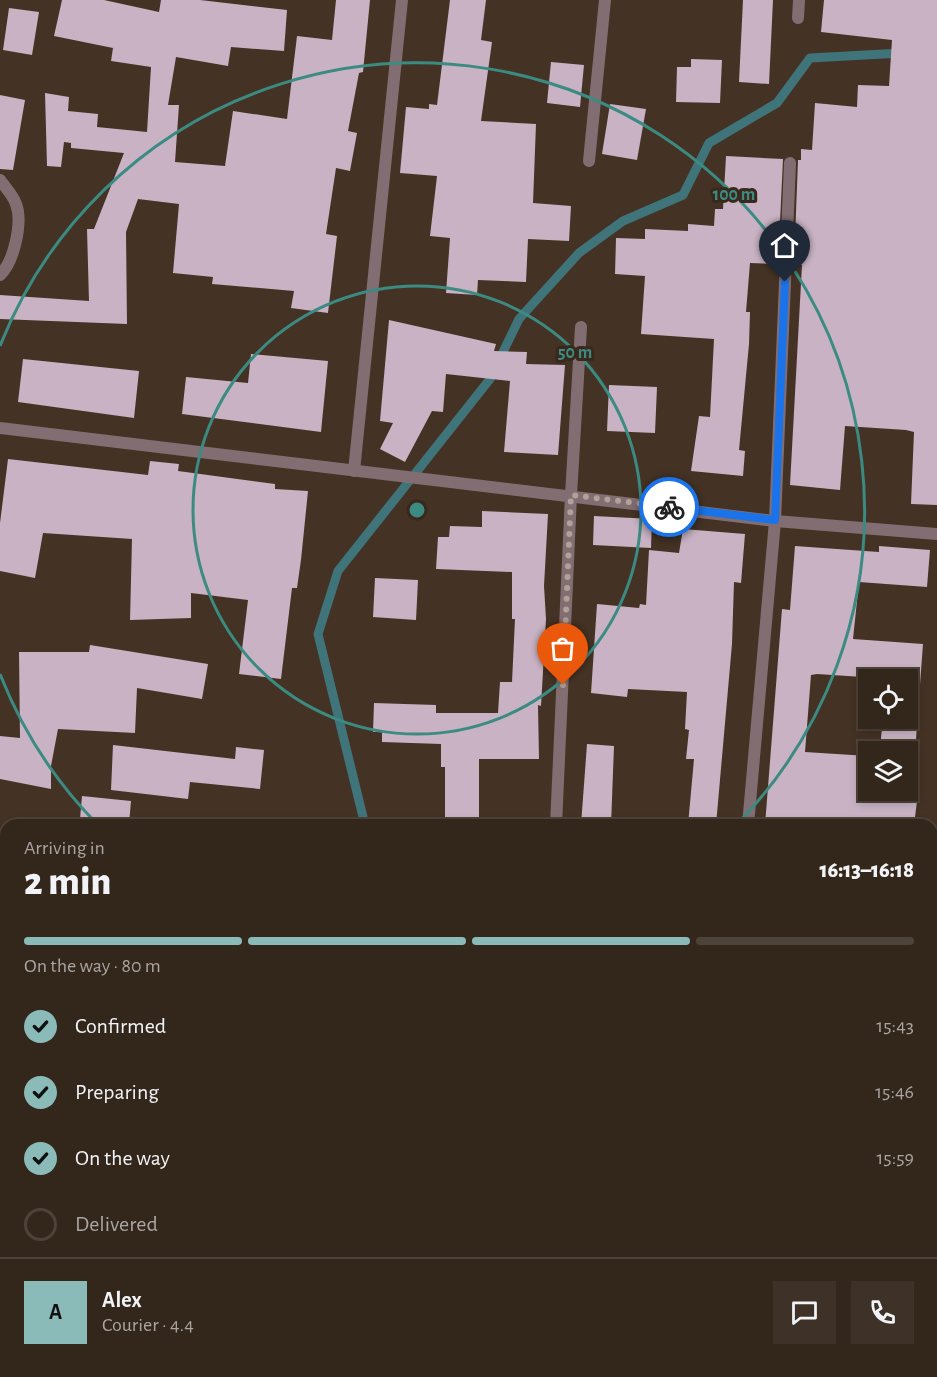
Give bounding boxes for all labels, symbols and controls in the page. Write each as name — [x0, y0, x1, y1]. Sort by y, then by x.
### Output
text: 100 m — [713, 186, 755, 204]
pin — [759, 220, 810, 282]
icon: home — [768, 229, 801, 262]
text: 50 m — [558, 344, 592, 362]
courier — [639, 477, 699, 537]
icon: bike — [653, 491, 686, 524]
centre of rings — [407, 500, 427, 520]
pin — [537, 623, 588, 685]
icon: bag — [546, 632, 579, 665]
map controls — [858, 669, 918, 801]
button: locate — [858, 669, 918, 729]
button: layers — [858, 741, 918, 801]
text: Arriving in — [24, 838, 105, 858]
text: 16:13–16:18 — [819, 859, 914, 881]
text: 2 min — [24, 863, 111, 902]
text: On the way · 80 m — [24, 956, 161, 976]
icon: check — [24, 1010, 57, 1043]
text: Confirmed — [75, 1015, 166, 1037]
text: 15:43 — [876, 1016, 914, 1036]
icon: check — [24, 1076, 57, 1109]
text: Preparing — [75, 1081, 159, 1103]
text: 15:46 — [875, 1082, 914, 1102]
icon: check — [24, 1142, 57, 1175]
text: On the way — [75, 1147, 170, 1169]
text: 15:59 — [876, 1148, 914, 1168]
text: Delivered — [75, 1213, 158, 1235]
button: chat — [773, 1281, 836, 1344]
button: phone — [851, 1281, 914, 1344]
text: Alex — [102, 1289, 142, 1311]
text: A — [49, 1301, 62, 1323]
text: Courier · 4.4 — [102, 1315, 194, 1335]

